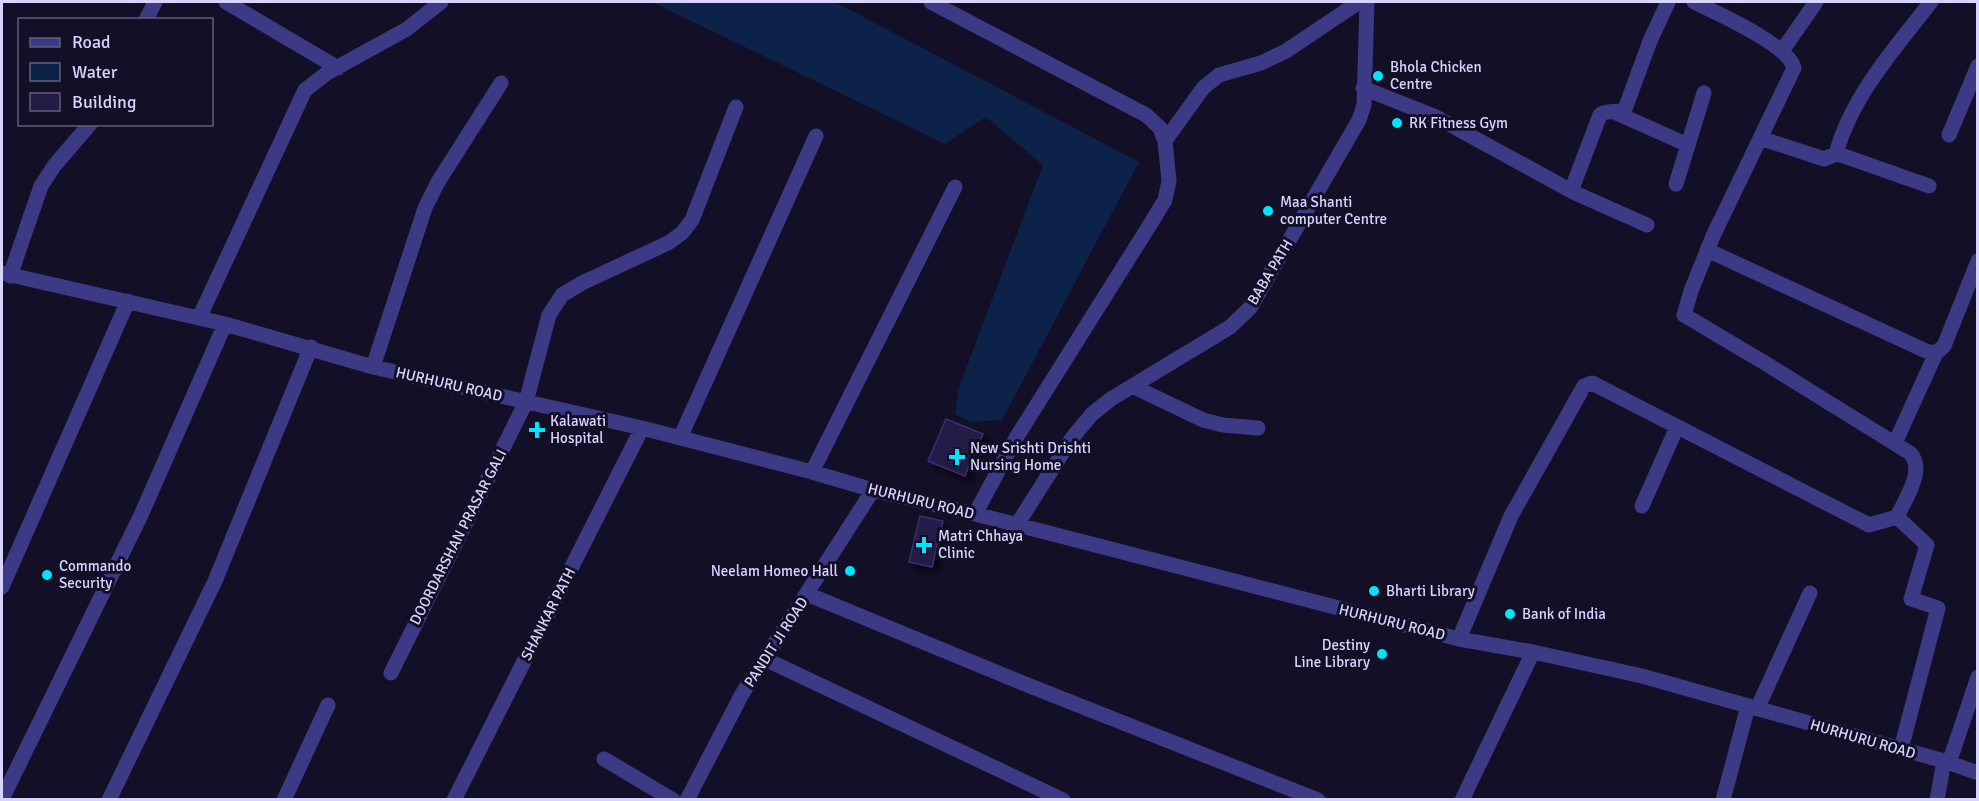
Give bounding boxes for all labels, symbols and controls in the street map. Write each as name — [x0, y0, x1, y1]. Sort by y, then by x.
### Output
legend — [18, 18, 213, 126]
text: Road — [72, 31, 111, 53]
place label: Bhola Chicken Centre — [1390, 58, 1482, 93]
text: Water — [72, 61, 118, 83]
marker: Bhola Chicken Centre — [1371, 69, 1385, 83]
text: Building — [72, 91, 136, 113]
place label: RK Fitness Gym — [1409, 114, 1508, 132]
marker: RK Fitness Gym — [1390, 116, 1404, 130]
place label: Maa Shanti computer Centre — [1280, 193, 1387, 228]
marker: Maa Shanti computer Centre — [1261, 204, 1275, 218]
street label: BABA PATH — [1243, 236, 1297, 308]
street label: HURHURU ROAD — [394, 363, 504, 405]
place label: Kalawati Hospital — [550, 412, 606, 447]
marker: Kalawati Hospital — [528, 421, 546, 439]
place label: New Srishti Drishti Nursing Home — [970, 439, 1091, 474]
street label: DOORDARSHAN PRASAR GALI — [406, 446, 510, 628]
marker: New Srishti Drishti Nursing Home — [948, 448, 966, 466]
street label: HURHURU ROAD — [866, 479, 976, 523]
place label: Matri Chhaya Clinic — [938, 527, 1023, 562]
marker: Matri Chhaya Clinic — [915, 536, 933, 554]
place label: Commando Security — [59, 557, 131, 592]
place label: Neelam Homeo Hall — [711, 562, 838, 580]
marker: Neelam Homeo Hall — [843, 564, 857, 578]
street label: SHANKAR PATH — [517, 565, 579, 663]
marker: Commando Security — [40, 568, 54, 582]
place label: Bharti Library — [1386, 582, 1475, 600]
marker: Bharti Library — [1367, 584, 1381, 598]
street label: PANDIT JI ROAD — [740, 594, 812, 690]
street label: HURHURU ROAD — [1337, 600, 1447, 644]
place label: Bank of India — [1522, 605, 1606, 623]
marker: Bank of India — [1503, 607, 1517, 621]
place label: Destiny Line Library — [1294, 636, 1370, 671]
marker: Destiny Line Library — [1375, 647, 1389, 661]
street label: HURHURU ROAD — [1808, 715, 1918, 763]

